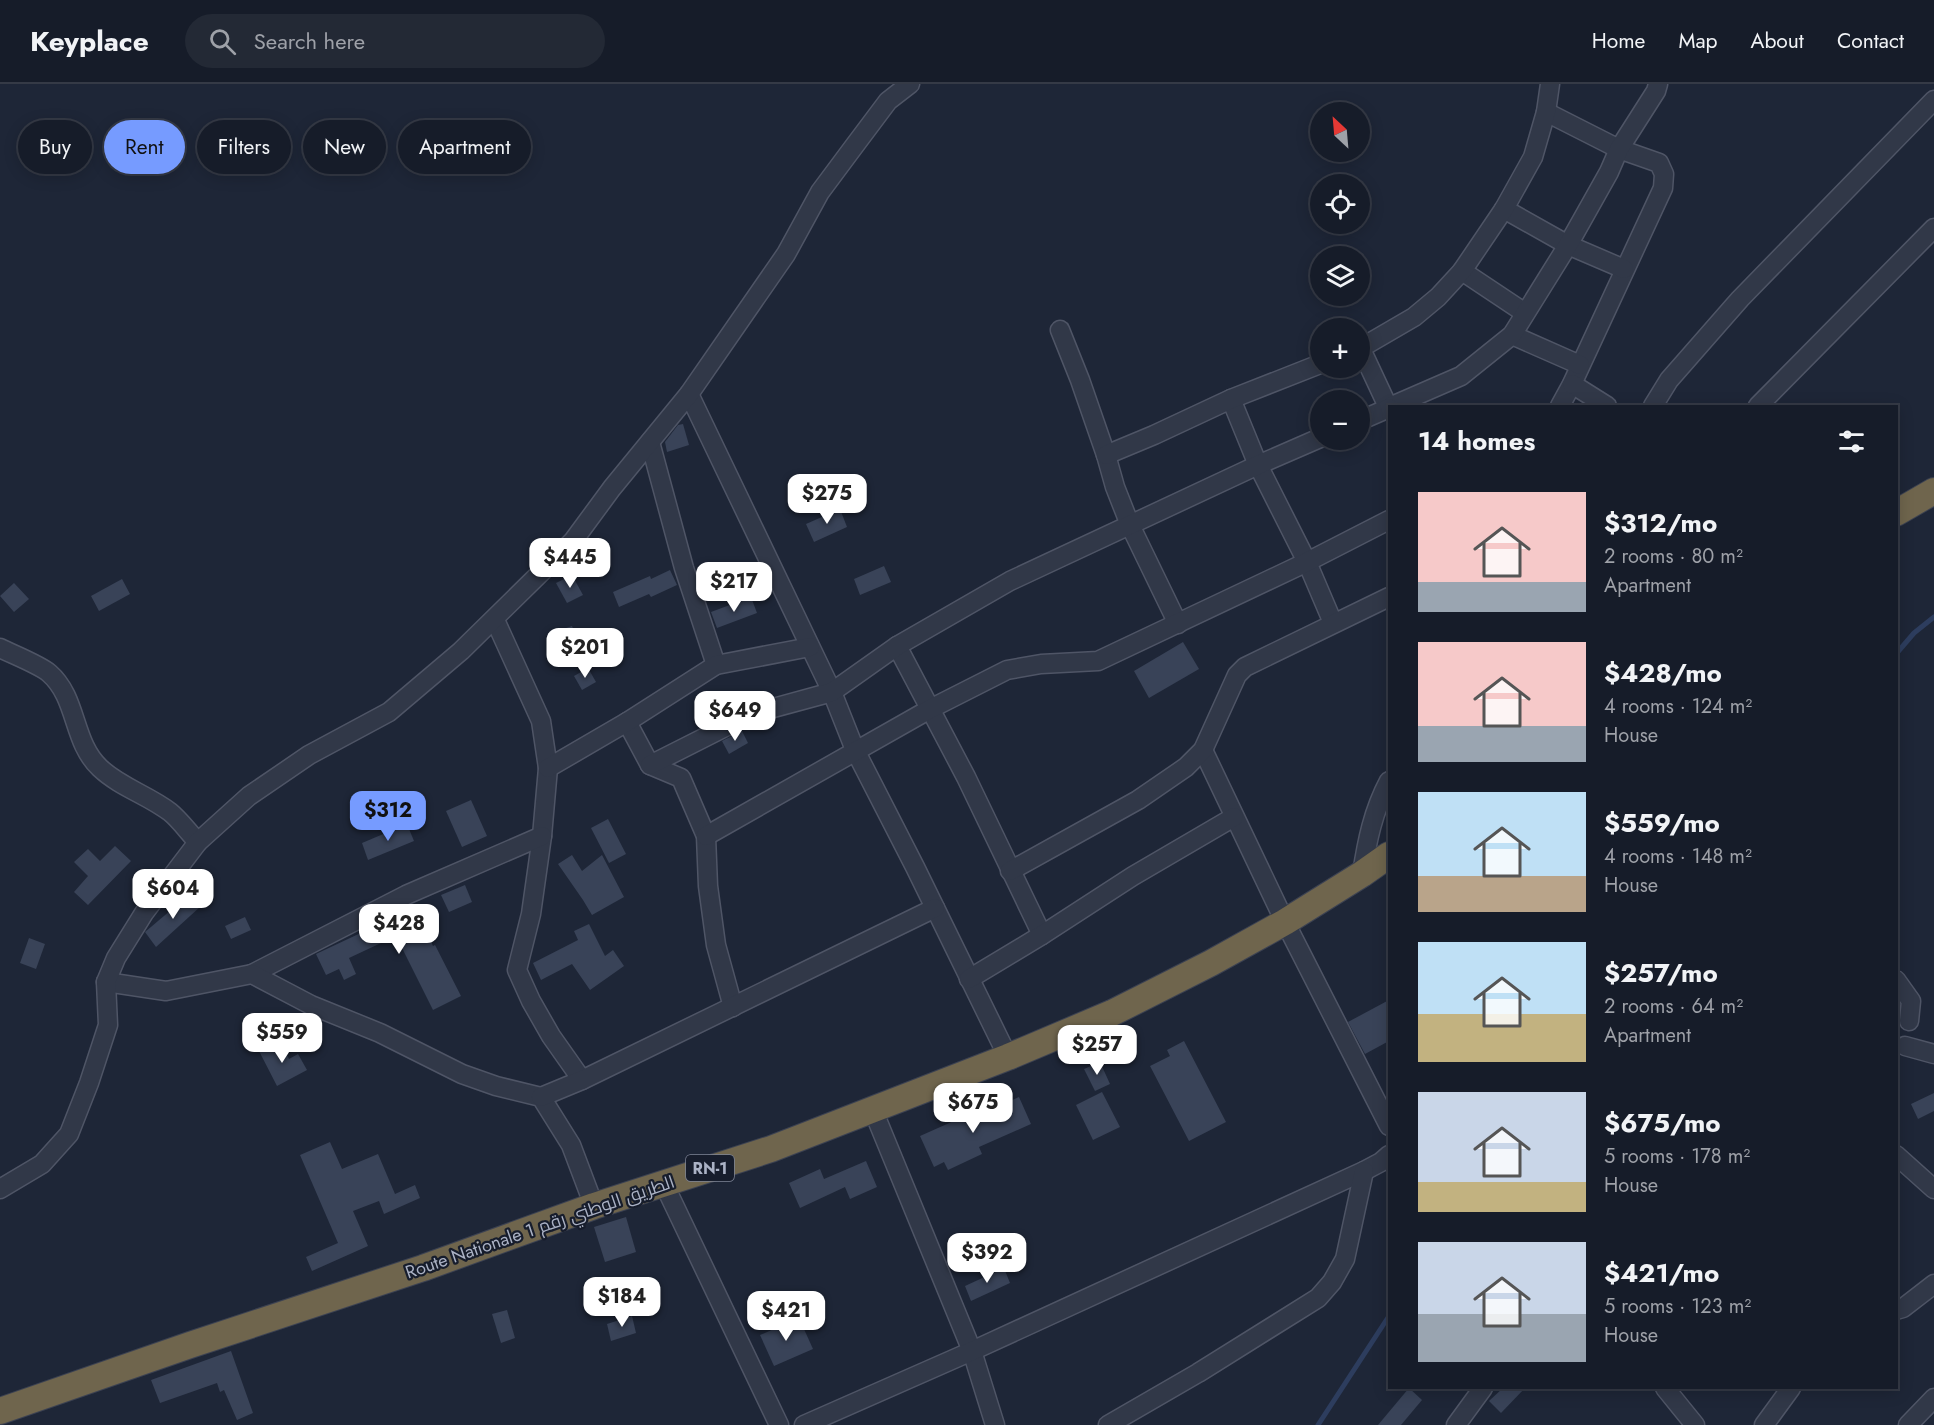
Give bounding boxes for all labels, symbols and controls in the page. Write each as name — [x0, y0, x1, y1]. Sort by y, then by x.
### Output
search box — [185, 14, 605, 68]
text: Keyplace — [30, 21, 149, 62]
icon: search — [206, 25, 239, 58]
text: Search here — [254, 25, 365, 57]
text: Home — [1592, 26, 1645, 56]
text: Map — [1678, 26, 1718, 56]
text: About — [1751, 26, 1804, 56]
text: Contact — [1837, 26, 1904, 56]
north arrow — [1310, 102, 1370, 162]
map controls — [1310, 102, 1370, 450]
chip: Buy — [18, 120, 92, 174]
chip: Rent — [104, 120, 185, 174]
chip: Filters — [197, 120, 291, 174]
chip: New — [303, 120, 386, 174]
chip: Apartment — [398, 120, 531, 174]
button: locate — [1310, 174, 1370, 234]
button: layers — [1310, 246, 1370, 306]
button: + — [1310, 318, 1370, 378]
button: − — [1310, 390, 1370, 450]
text: 14 homes — [1418, 422, 1535, 460]
icon: filters — [1835, 425, 1868, 458]
pin: $275 — [791, 474, 863, 525]
text: $275 — [802, 479, 852, 508]
text: $312/mo — [1604, 504, 1717, 542]
icon: home — [1466, 516, 1538, 588]
pin: $445 — [534, 538, 606, 589]
text: 2 rooms · 80 m² — [1604, 542, 1743, 571]
text: $445 — [543, 543, 597, 572]
pin: $217 — [698, 562, 770, 613]
text: $217 — [710, 567, 758, 596]
text: Apartment — [1604, 571, 1691, 600]
pin: $201 — [549, 628, 621, 679]
text: $201 — [561, 633, 609, 662]
text: $428/mo — [1604, 654, 1722, 692]
icon: home — [1466, 666, 1538, 738]
pin: $649 — [699, 691, 771, 742]
text: 4 rooms · 124 m² — [1604, 692, 1752, 721]
text: $649 — [708, 696, 762, 725]
text: House — [1604, 721, 1658, 750]
pin: $312 — [352, 791, 424, 842]
text: $312 — [364, 796, 412, 825]
text: $559/mo — [1604, 804, 1720, 842]
icon: home — [1466, 816, 1538, 888]
text: 4 rooms · 148 m² — [1604, 842, 1752, 871]
pin: $604 — [137, 869, 209, 920]
text: House — [1604, 871, 1658, 900]
text: $604 — [146, 874, 200, 903]
pin: $428 — [363, 904, 435, 955]
text: $428 — [373, 909, 425, 938]
text: $257/mo — [1604, 954, 1718, 992]
icon: home — [1466, 966, 1538, 1038]
text: 2 rooms · 64 m² — [1604, 992, 1743, 1021]
pin: $559 — [246, 1013, 318, 1064]
text: $559 — [256, 1018, 308, 1047]
text: Apartment — [1604, 1021, 1691, 1050]
pin: $257 — [1061, 1025, 1133, 1076]
text: $257 — [1072, 1030, 1122, 1059]
pin: $675 — [937, 1083, 1009, 1134]
text: $675 — [948, 1088, 998, 1117]
text: $675/mo — [1604, 1104, 1721, 1142]
icon: home — [1466, 1116, 1538, 1188]
text: 5 rooms · 178 m² — [1604, 1142, 1750, 1171]
road number: RN-1 — [686, 1155, 734, 1181]
street label: Route Nationale الطريق الوطني رقم 1 — [402, 1169, 678, 1286]
text: House — [1604, 1171, 1658, 1200]
pin: $392 — [951, 1233, 1023, 1284]
text: $392 — [961, 1238, 1013, 1267]
text: $421/mo — [1604, 1254, 1719, 1292]
icon: home — [1466, 1266, 1538, 1338]
pin: $184 — [586, 1277, 658, 1328]
text: $184 — [597, 1282, 647, 1311]
pin: $421 — [750, 1291, 822, 1342]
text: 5 rooms · 123 m² — [1604, 1292, 1751, 1321]
text: $421 — [761, 1296, 811, 1325]
text: House — [1604, 1321, 1658, 1350]

